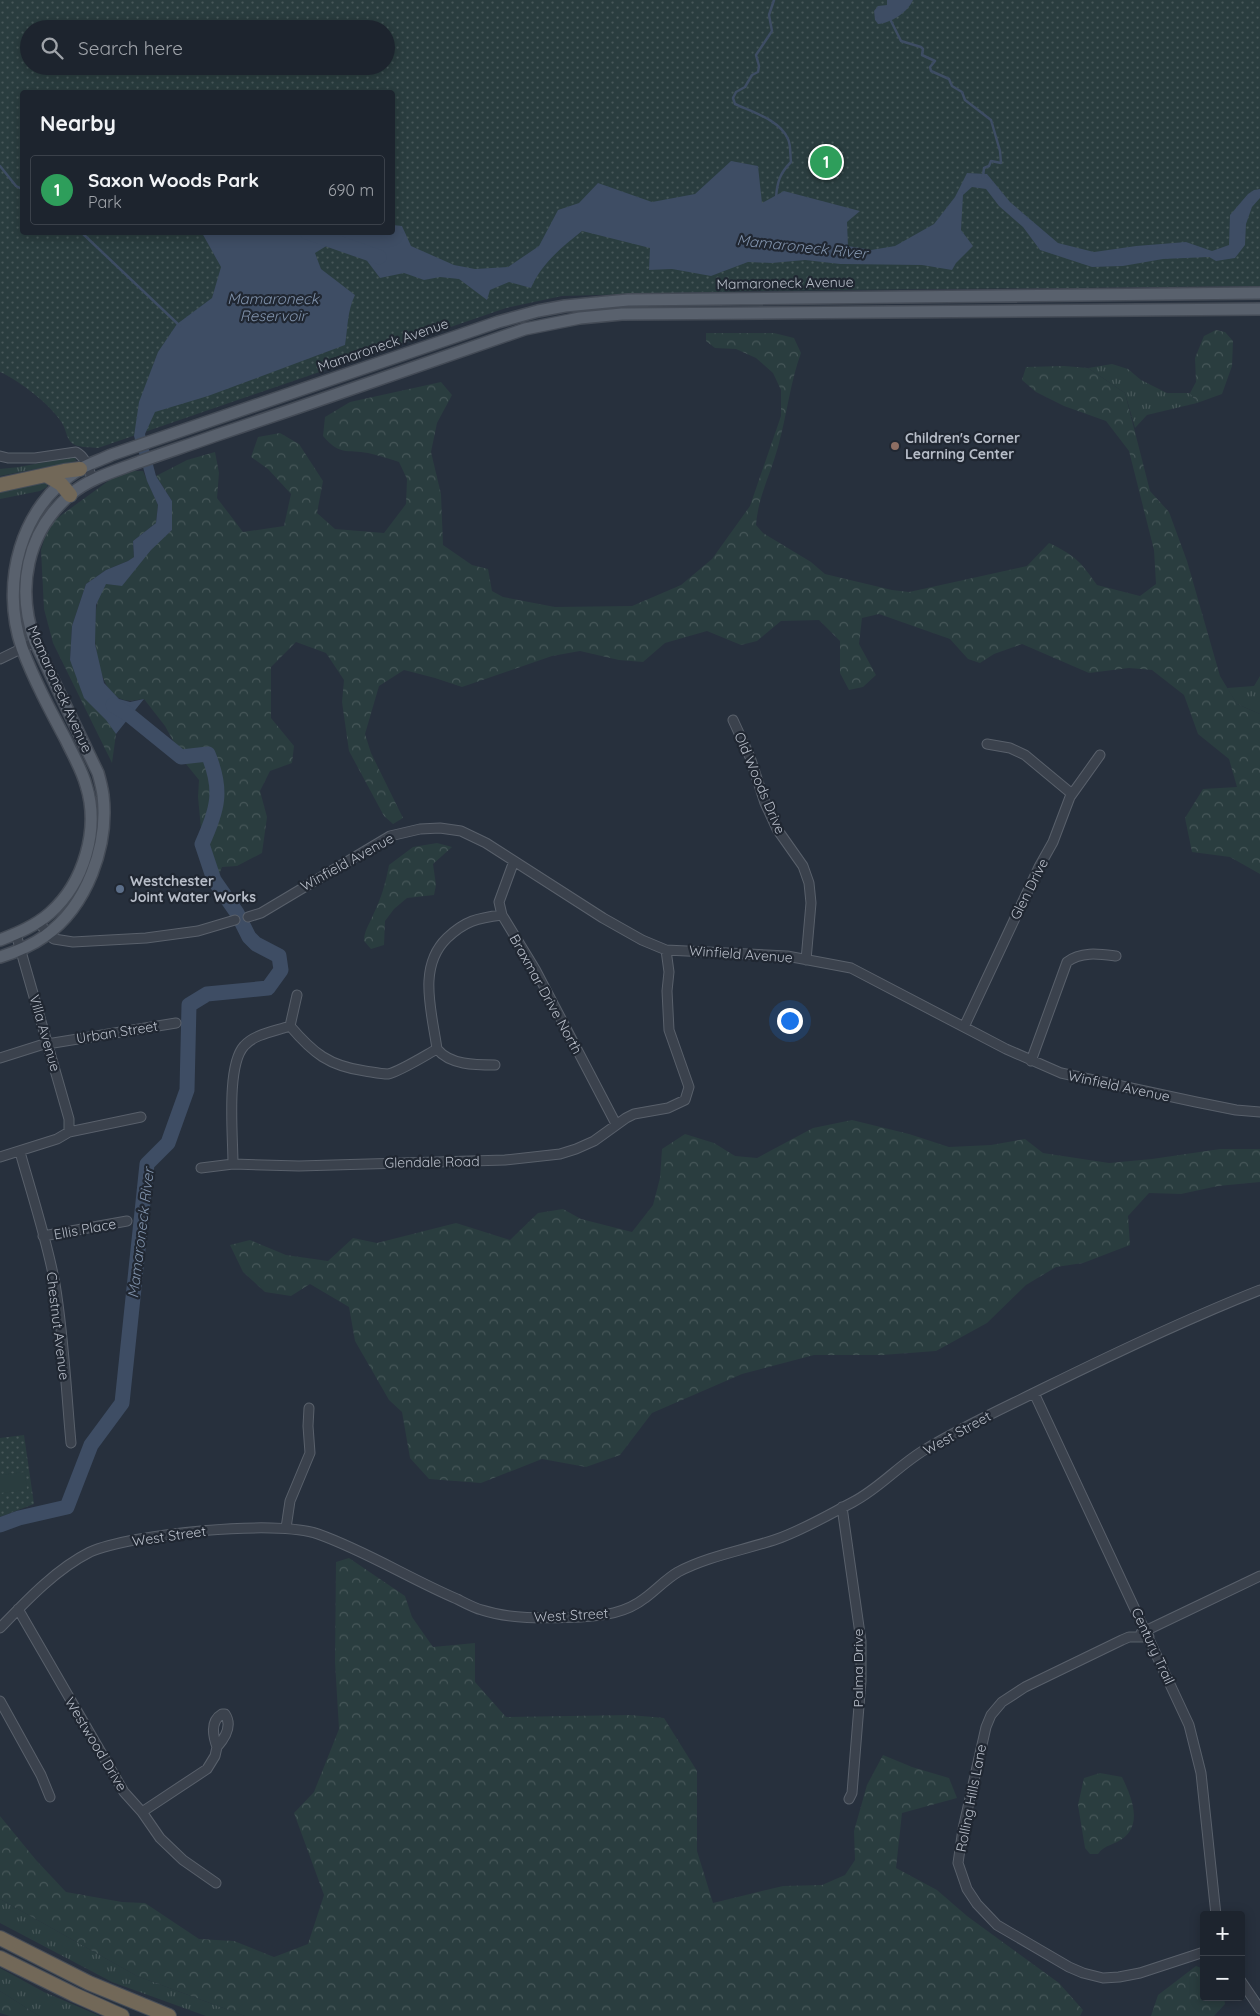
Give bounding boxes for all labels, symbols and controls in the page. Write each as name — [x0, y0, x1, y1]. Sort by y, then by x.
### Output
search box — [20, 20, 395, 75]
icon: search — [38, 34, 66, 62]
text: Search here — [78, 36, 183, 60]
text: Nearby — [40, 110, 116, 136]
pin: 1 — [810, 143, 842, 181]
text: Saxon Woods Park — [88, 168, 259, 192]
text: 1 — [54, 180, 60, 200]
text: 690 m — [328, 180, 374, 200]
text: Park — [88, 192, 122, 212]
water label: Mamaroneck River — [736, 230, 870, 263]
street label: Mamaroneck Avenue — [716, 273, 854, 293]
water label: Mamaroneck Reservoir — [227, 289, 321, 325]
street label: Mamaroneck Avenue — [315, 314, 451, 376]
place label: Children's Corner Learning Center — [905, 429, 1020, 463]
marker: Children's Corner Learning Center — [889, 440, 901, 452]
street label: Mamaroneck Avenue — [24, 623, 96, 755]
street label: Old Woods Drive — [730, 729, 790, 837]
street label: Winfield Avenue — [297, 829, 397, 895]
street label: Glen Drive — [1006, 855, 1052, 923]
place label: Westchester Joint Water Works — [130, 872, 256, 906]
marker: Westchester Joint Water Works — [114, 883, 126, 895]
street label: Braxmar Drive North — [506, 931, 586, 1057]
street label: Winfield Avenue — [689, 941, 793, 967]
street label: Villa Avenue — [25, 993, 65, 1074]
your location — [777, 1008, 803, 1034]
street label: Urban Street — [75, 1017, 159, 1047]
street label: Winfield Avenue — [1066, 1066, 1172, 1106]
street label: Glendale Road — [384, 1152, 480, 1172]
water label: Mamaroneck River — [123, 1164, 158, 1299]
street label: Ellis Place — [52, 1215, 118, 1243]
street label: Chestnut Avenue — [42, 1271, 74, 1381]
street label: West Street — [920, 1407, 994, 1459]
street label: West Street — [131, 1522, 207, 1550]
street label: West Street — [533, 1604, 609, 1626]
street label: Century Trail — [1127, 1605, 1179, 1687]
street label: Palma Drive — [849, 1629, 867, 1707]
street label: Westwood Drive — [61, 1694, 131, 1794]
street label: Rolling Hills Lane — [952, 1742, 990, 1854]
map controls — [1200, 1911, 1245, 2001]
button: + — [1200, 1911, 1245, 1956]
button: − — [1200, 1956, 1245, 2001]

